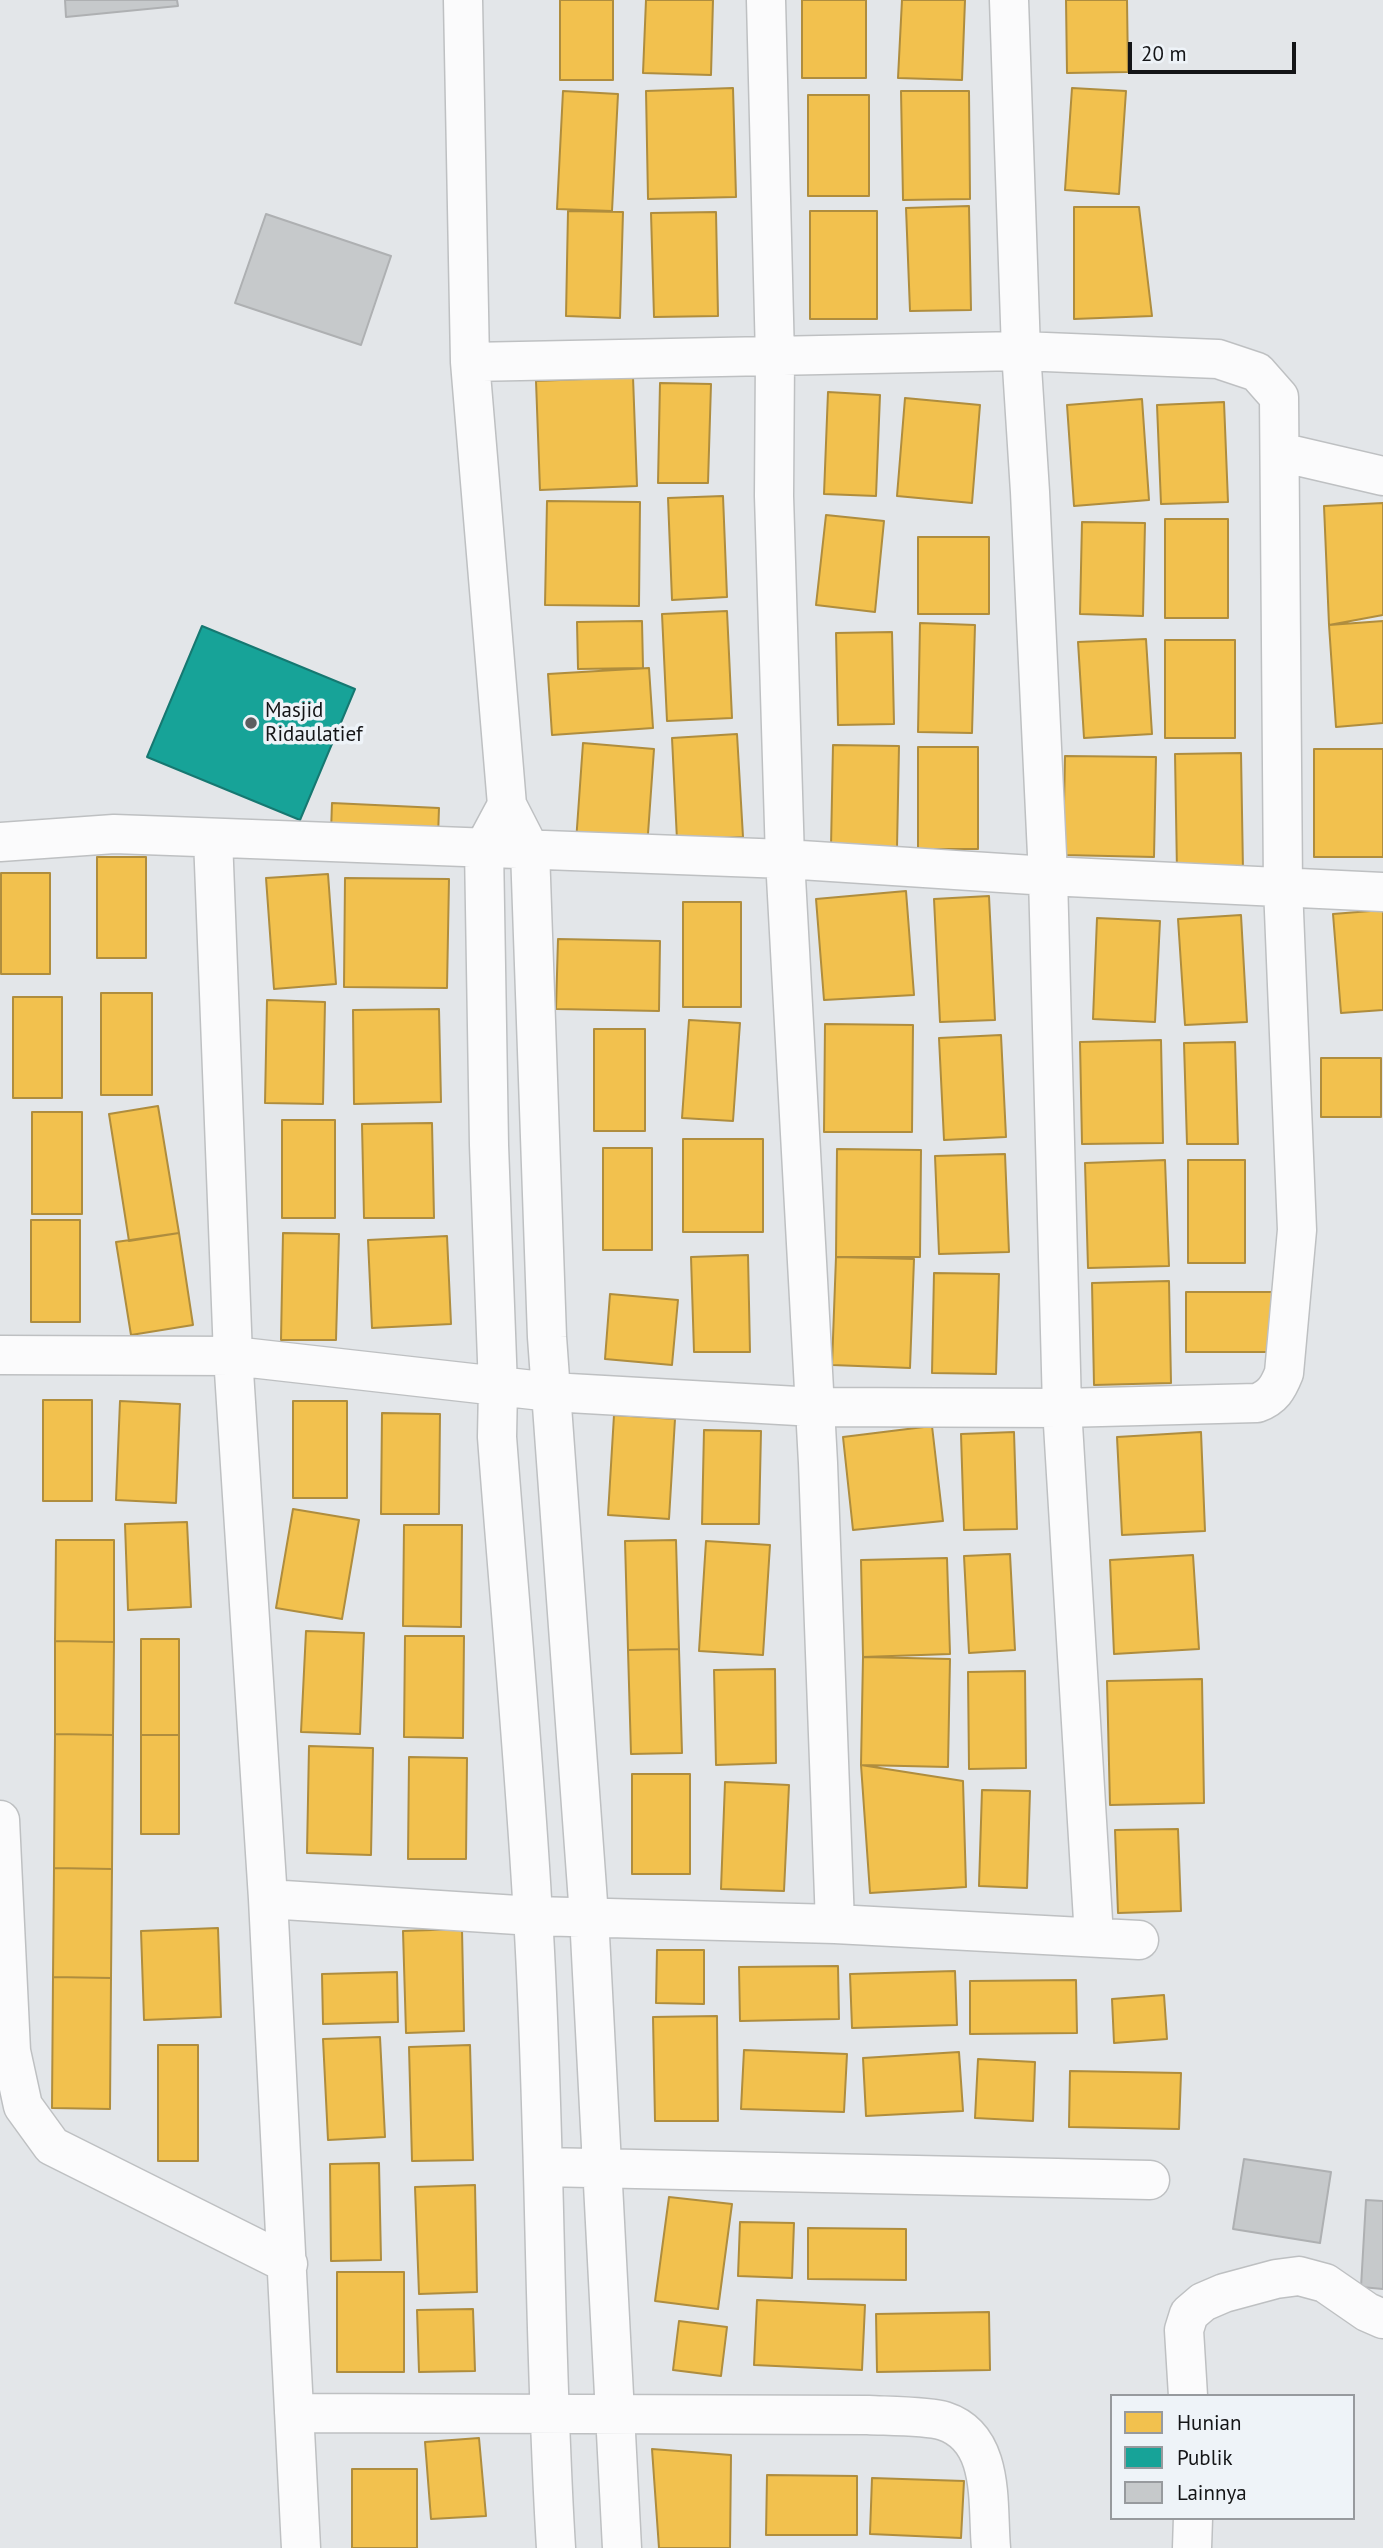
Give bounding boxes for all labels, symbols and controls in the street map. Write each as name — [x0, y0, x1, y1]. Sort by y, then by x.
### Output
scale bar — [1131, 28, 1299, 72]
text: 20 m — [1141, 40, 1187, 67]
place label: Masjid Ridaulatief — [265, 698, 363, 748]
marker: Masjid Ridaulatief — [243, 715, 259, 731]
legend — [1110, 2394, 1355, 2520]
text: Hunian — [1177, 2409, 1241, 2436]
text: Publik — [1177, 2444, 1232, 2471]
text: Lainnya — [1177, 2479, 1247, 2506]

